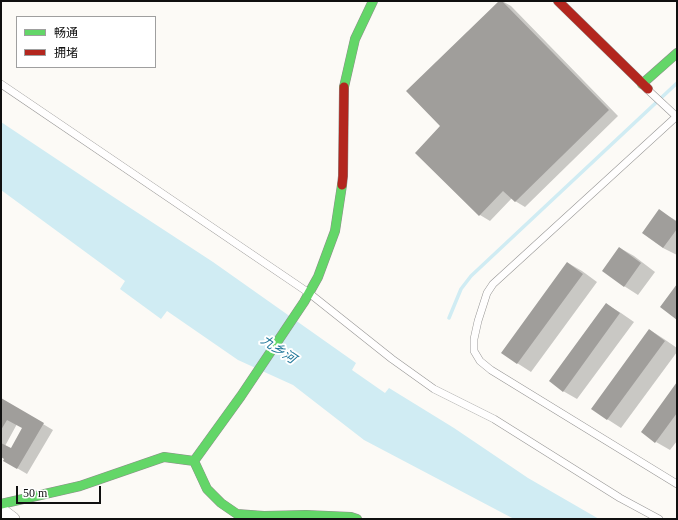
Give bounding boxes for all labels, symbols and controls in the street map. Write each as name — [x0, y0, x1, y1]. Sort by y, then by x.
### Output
legend — [16, 16, 156, 68]
text: 畅通 — [54, 26, 78, 40]
text: 拥堵 — [54, 46, 78, 60]
water label: 九乡河 — [257, 333, 299, 367]
scale bar — [18, 478, 103, 504]
text: 50 m — [23, 486, 47, 500]

